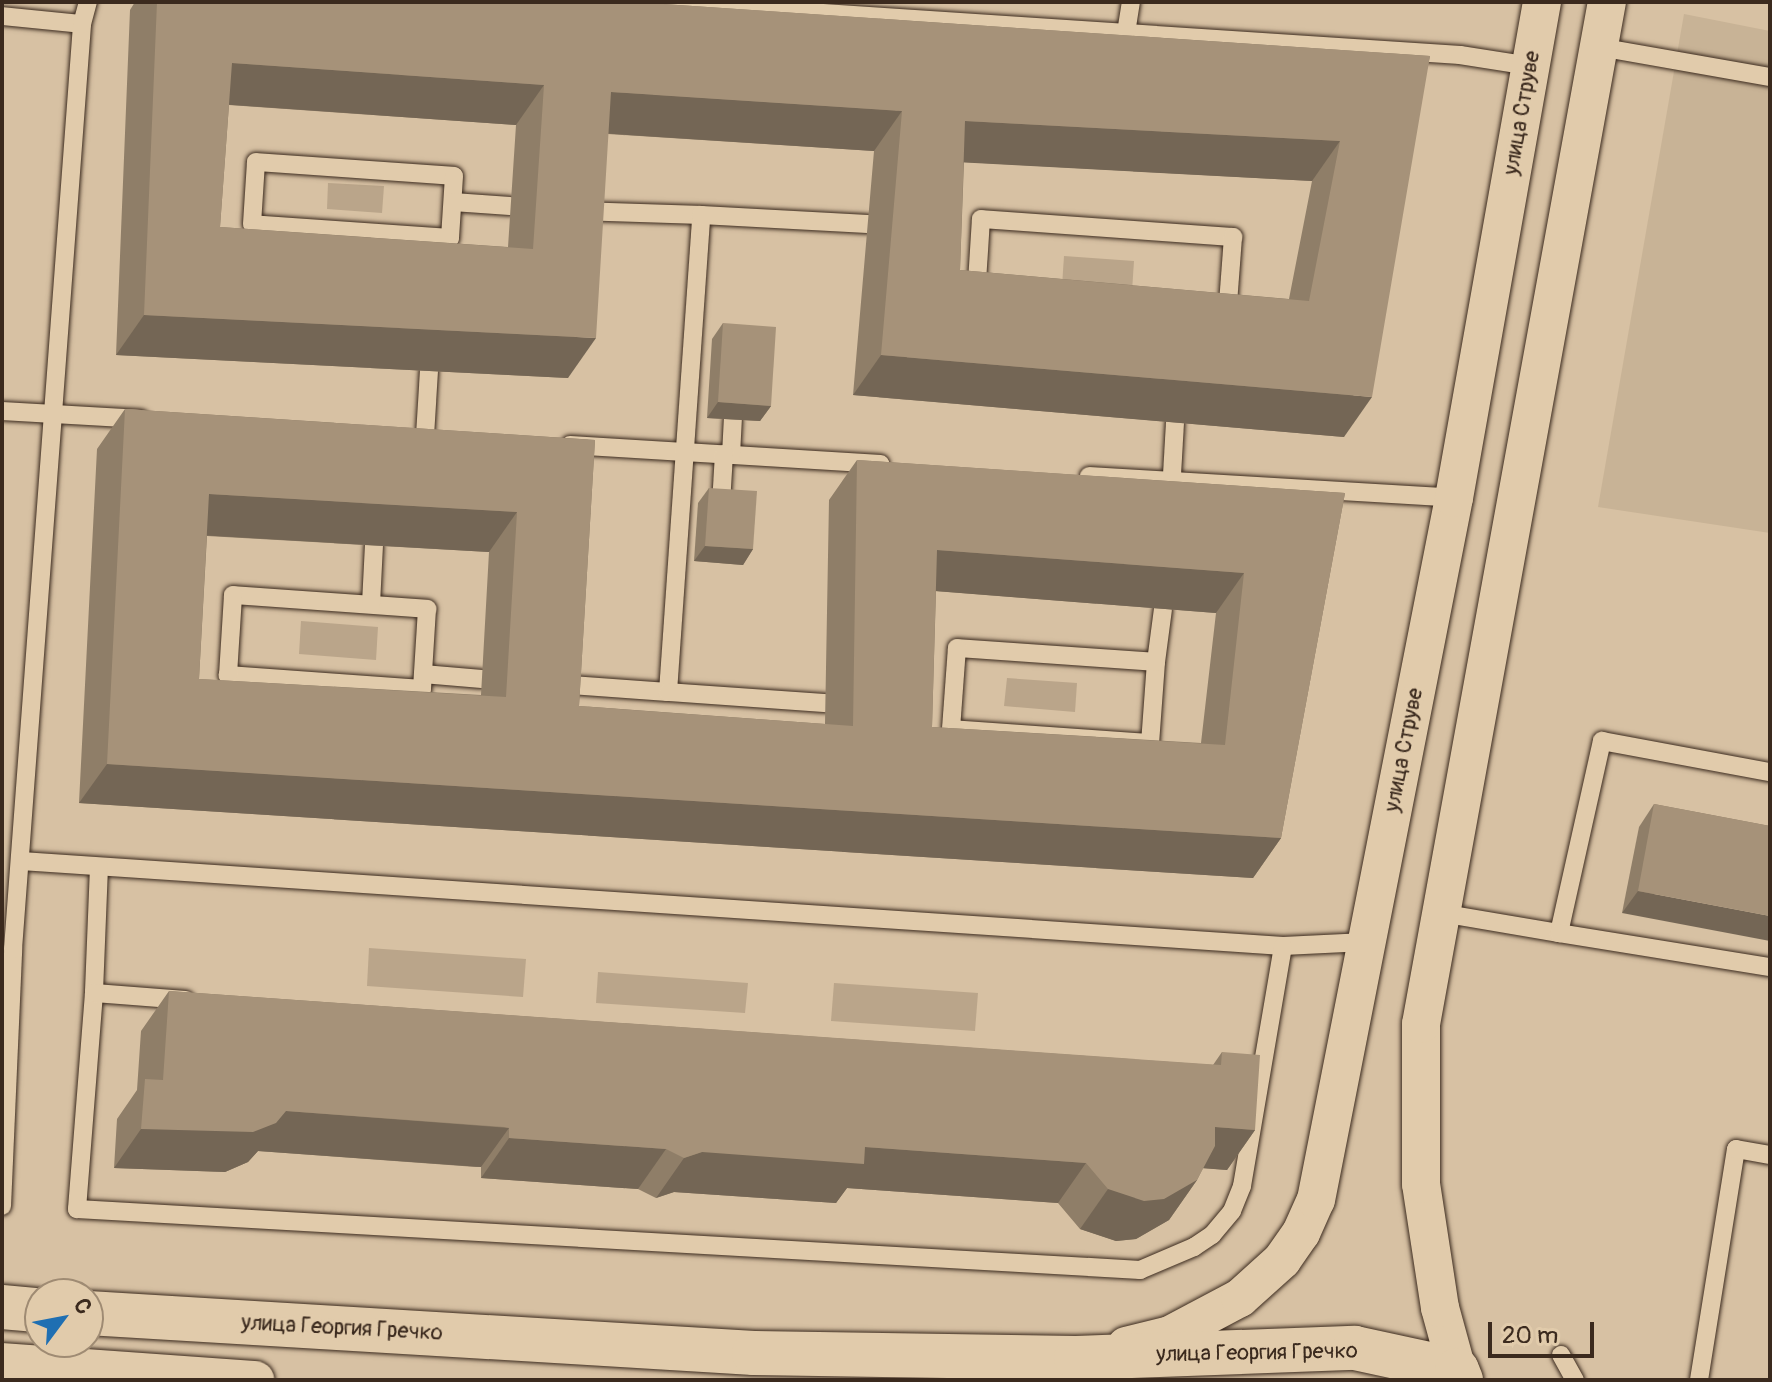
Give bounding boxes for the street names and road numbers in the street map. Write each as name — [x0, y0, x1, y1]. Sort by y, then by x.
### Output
street label: улица Струве — [1498, 49, 1546, 177]
street label: улица Струве — [1379, 686, 1429, 814]
street label: улица Георгия Гречко — [241, 1310, 443, 1346]
street label: улица Георгия Гречко — [1156, 1338, 1358, 1368]

